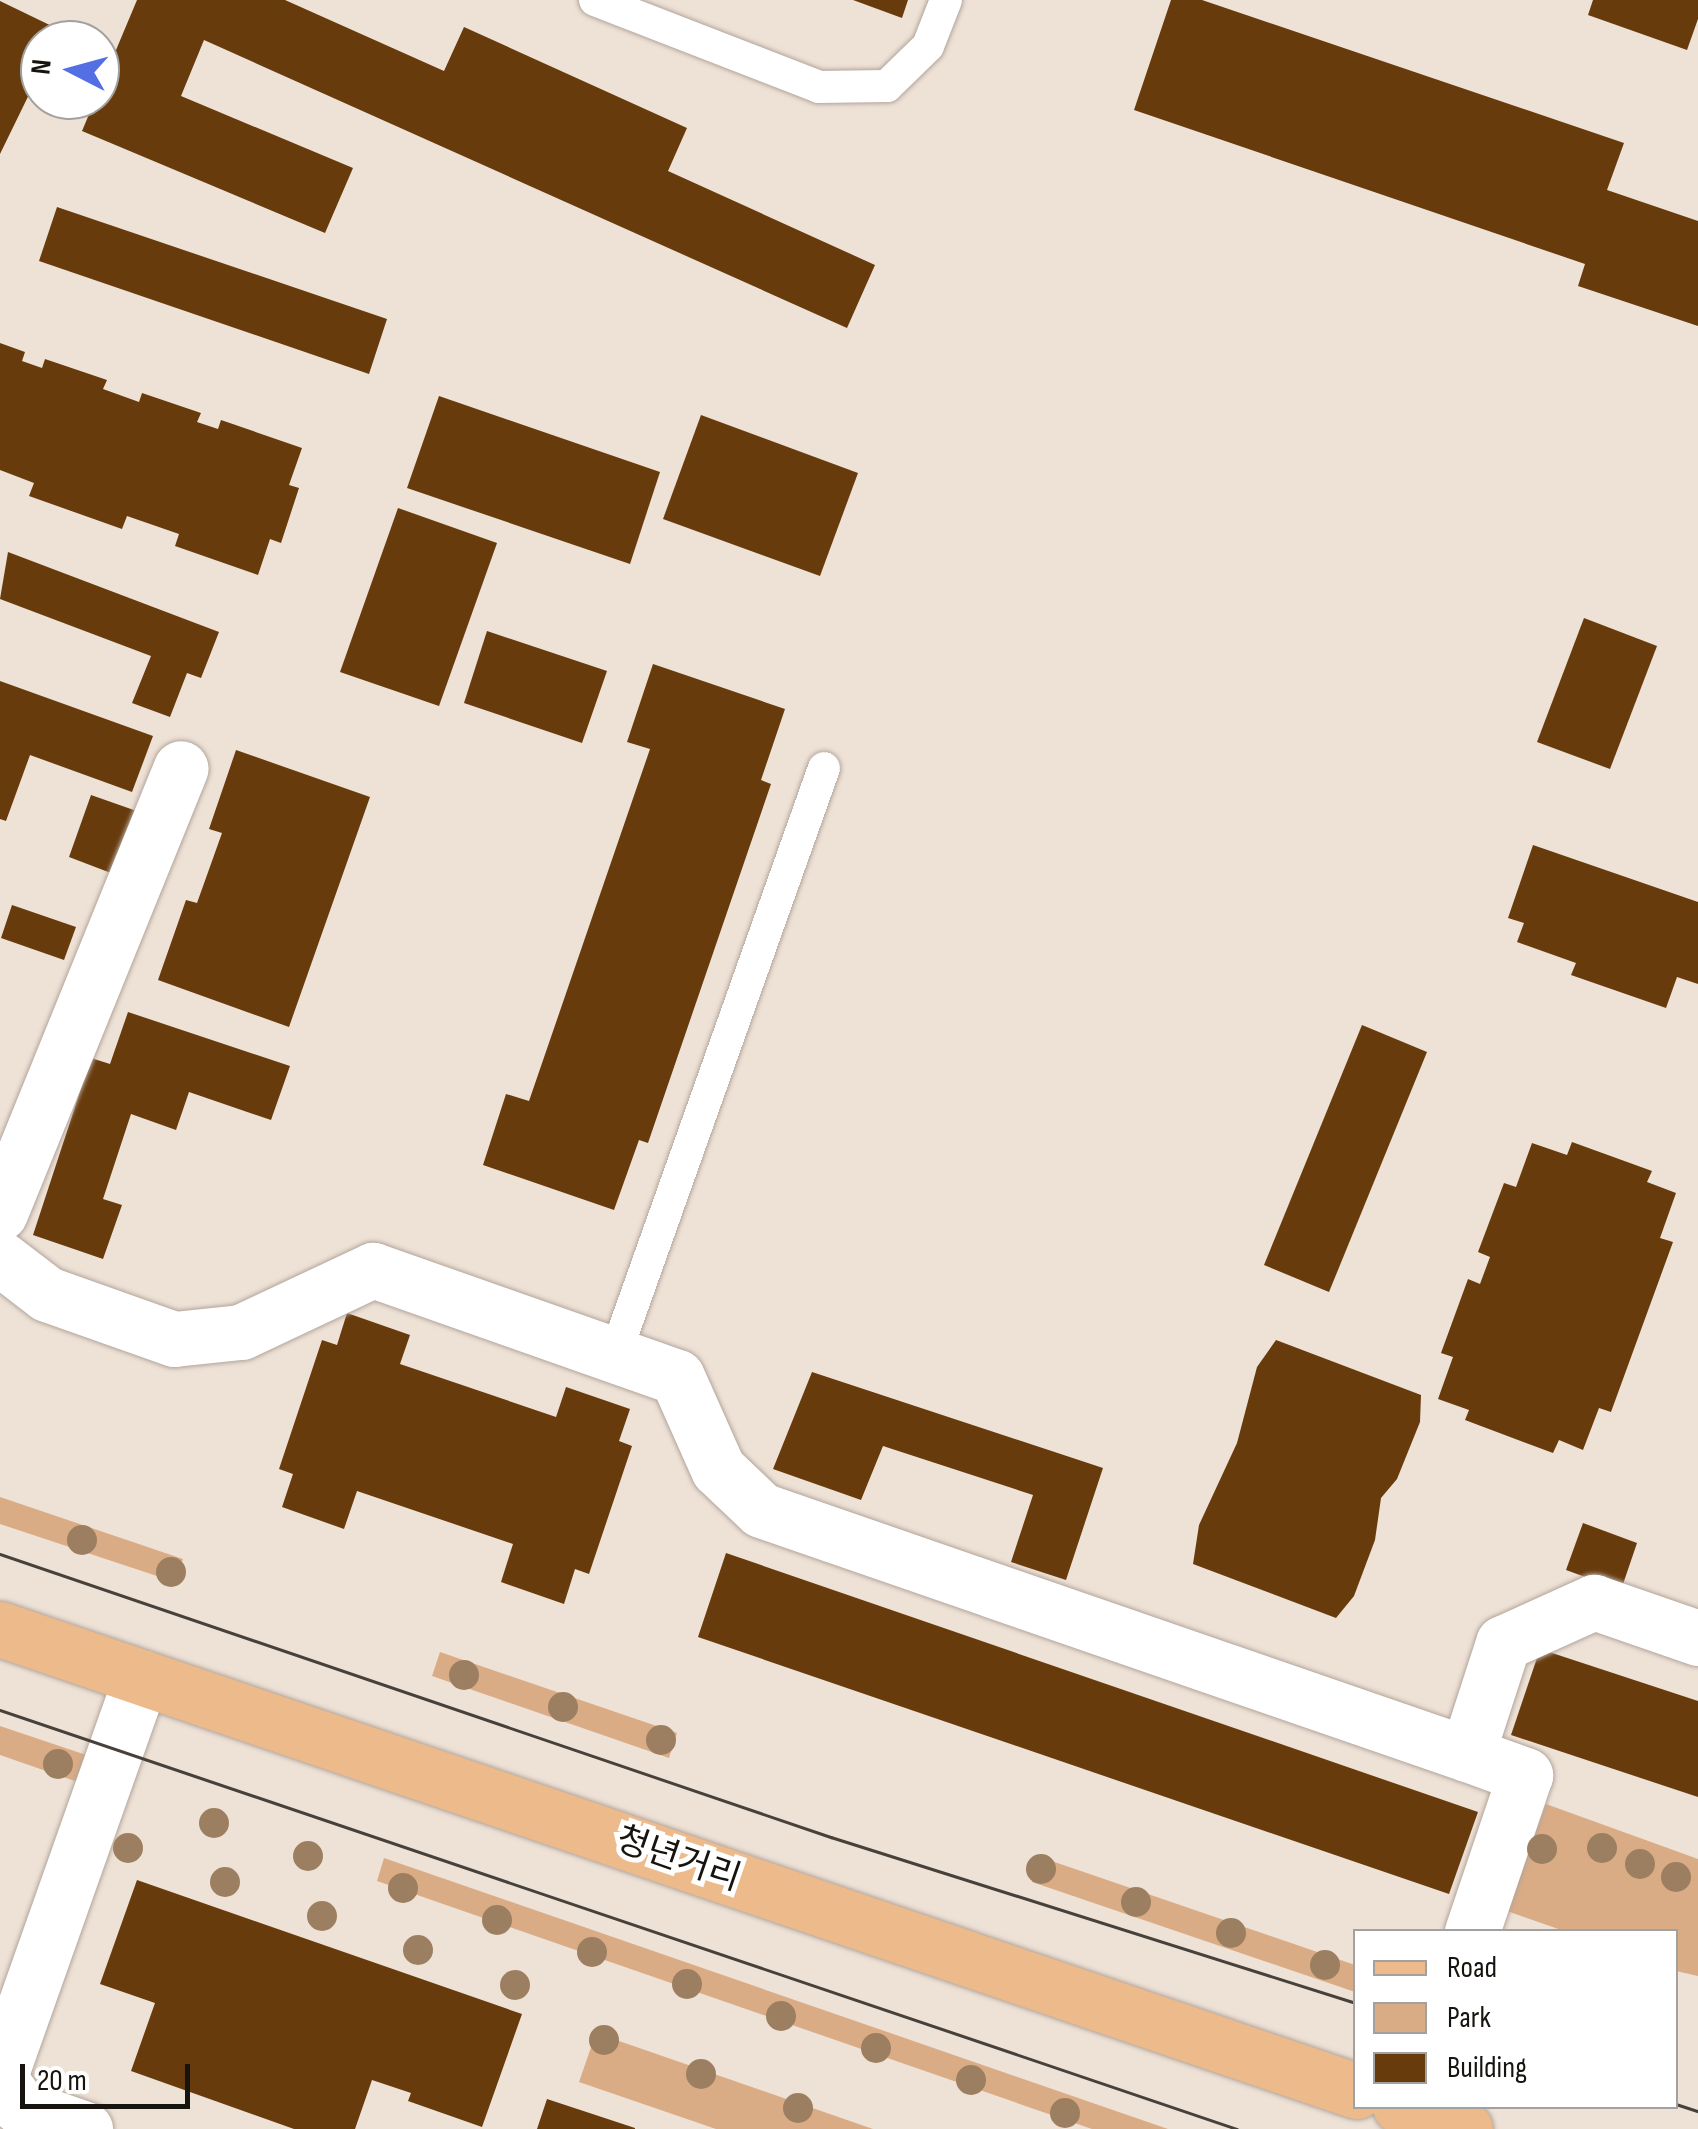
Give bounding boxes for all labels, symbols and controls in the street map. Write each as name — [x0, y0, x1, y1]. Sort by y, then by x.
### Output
north arrow — [20, 20, 120, 120]
text: N — [24, 58, 59, 76]
street label: 청년거리 — [610, 1819, 746, 1901]
legend — [1353, 1929, 1678, 2109]
text: Road — [1447, 1950, 1497, 1986]
text: Park — [1447, 2000, 1491, 2036]
scale bar — [25, 2044, 195, 2106]
text: Building — [1447, 2050, 1527, 2086]
text: 20 m — [37, 2063, 87, 2099]

